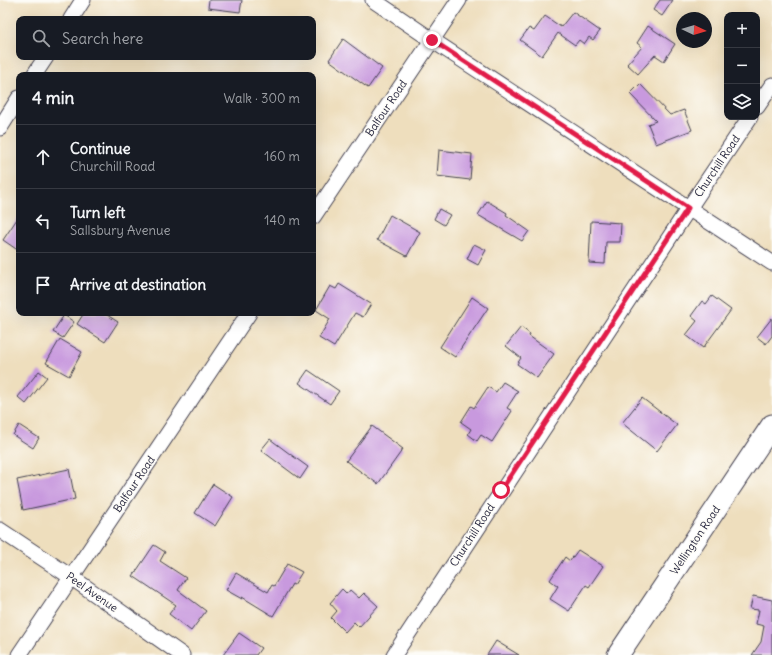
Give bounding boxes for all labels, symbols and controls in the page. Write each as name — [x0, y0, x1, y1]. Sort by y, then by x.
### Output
north arrow — [676, 12, 712, 48]
map controls — [724, 12, 760, 120]
button: + — [724, 12, 760, 48]
search box — [16, 16, 316, 60]
icon: search — [30, 27, 52, 49]
text: Search here — [62, 29, 143, 48]
route end — [423, 31, 441, 49]
button: − — [724, 48, 760, 84]
street label: Balfour Road — [362, 77, 410, 139]
button: layers — [724, 84, 760, 120]
text: 4 min — [32, 87, 74, 109]
text: Walk · 300 m — [224, 90, 300, 107]
street label: Churchill Road — [691, 132, 743, 200]
text: Continue — [70, 139, 131, 158]
icon: ahead — [32, 146, 54, 168]
text: 160 m — [264, 148, 300, 165]
text: Churchill Road — [70, 158, 155, 175]
text: Turn left — [70, 203, 125, 222]
icon: left — [32, 210, 54, 232]
text: 140 m — [264, 212, 300, 229]
text: Sallsbury Avenue — [70, 222, 171, 239]
icon: arrive — [32, 274, 54, 296]
text: Arrive at destination — [70, 275, 206, 294]
street label: Balfour Road — [110, 453, 158, 515]
route start — [492, 481, 510, 499]
street label: Churchill Road — [446, 501, 498, 569]
street label: Wellington Road — [667, 502, 723, 577]
street label: Peel Avenue — [63, 569, 121, 615]

